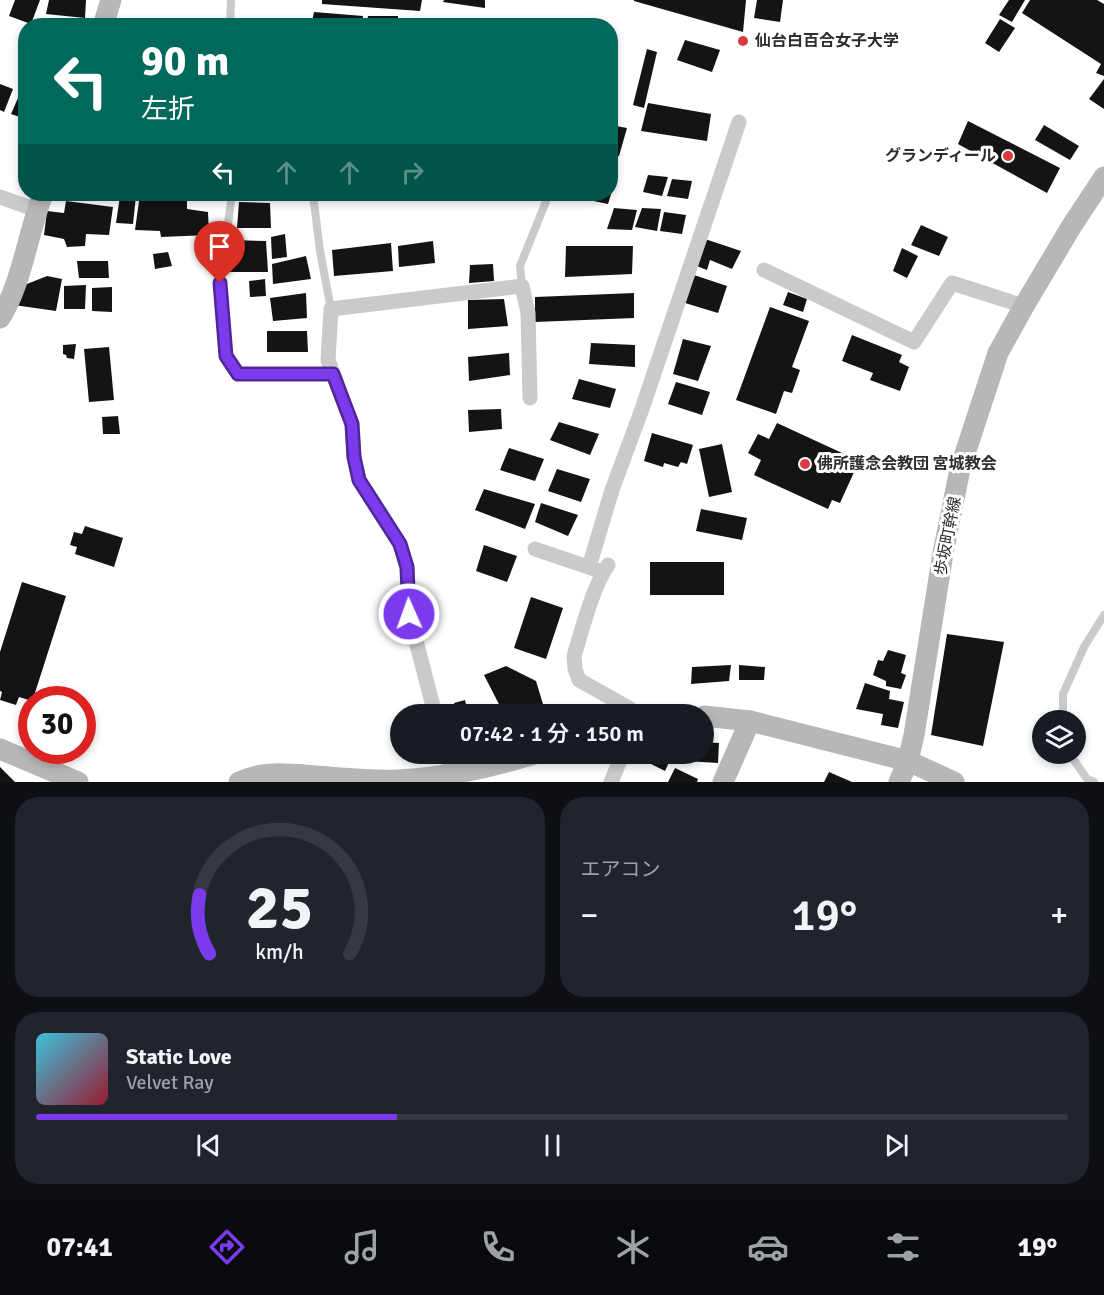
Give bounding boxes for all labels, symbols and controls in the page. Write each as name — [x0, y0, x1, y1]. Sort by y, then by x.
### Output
place label: 仙台白百合女子大学 — [754, 31, 899, 51]
marker: 仙台白百合女子大学 — [736, 34, 750, 48]
text: 90 m — [141, 36, 230, 87]
icon: left — [42, 42, 120, 120]
text: 左折 — [141, 93, 195, 126]
place label: グランディール — [885, 146, 996, 166]
marker: グランディール — [1001, 149, 1015, 163]
icon: left — [207, 156, 240, 189]
icon: ahead — [270, 156, 303, 189]
icon: ahead — [333, 156, 366, 189]
icon: right — [396, 156, 429, 189]
pin — [194, 221, 245, 283]
icon: arrive — [203, 230, 236, 263]
place label: 佛所護念会教団 宮城教会 — [817, 454, 997, 474]
marker: 佛所護念会教団 宮城教会 — [798, 457, 812, 471]
street label: 歩坂町幹線 — [931, 495, 965, 577]
position arrow — [377, 582, 441, 646]
speed limit sign: 30 — [18, 686, 96, 764]
map controls — [1032, 710, 1086, 764]
button: layers — [1032, 710, 1086, 764]
text: 07:42 · 1 分 · 150 m — [460, 720, 644, 747]
text: エアコン — [581, 857, 661, 882]
text: 25 — [246, 869, 313, 946]
text: 19° — [791, 888, 857, 943]
text: − — [581, 895, 598, 936]
text: + — [1050, 895, 1068, 936]
text: km/h — [255, 939, 304, 965]
text: Static Love — [126, 1043, 232, 1070]
text: Velvet Ray — [126, 1070, 214, 1095]
icon: previous — [192, 1129, 225, 1162]
icon: pause — [536, 1129, 569, 1162]
icon: next — [880, 1129, 913, 1162]
icon: directions — [206, 1226, 248, 1268]
icon: music — [341, 1226, 383, 1268]
icon: phone — [477, 1226, 519, 1268]
icon: climate — [612, 1226, 654, 1268]
icon: car — [747, 1226, 789, 1268]
icon: filters — [882, 1226, 924, 1268]
text: 07:41 — [47, 1231, 113, 1264]
text: 19° — [1017, 1231, 1057, 1264]

